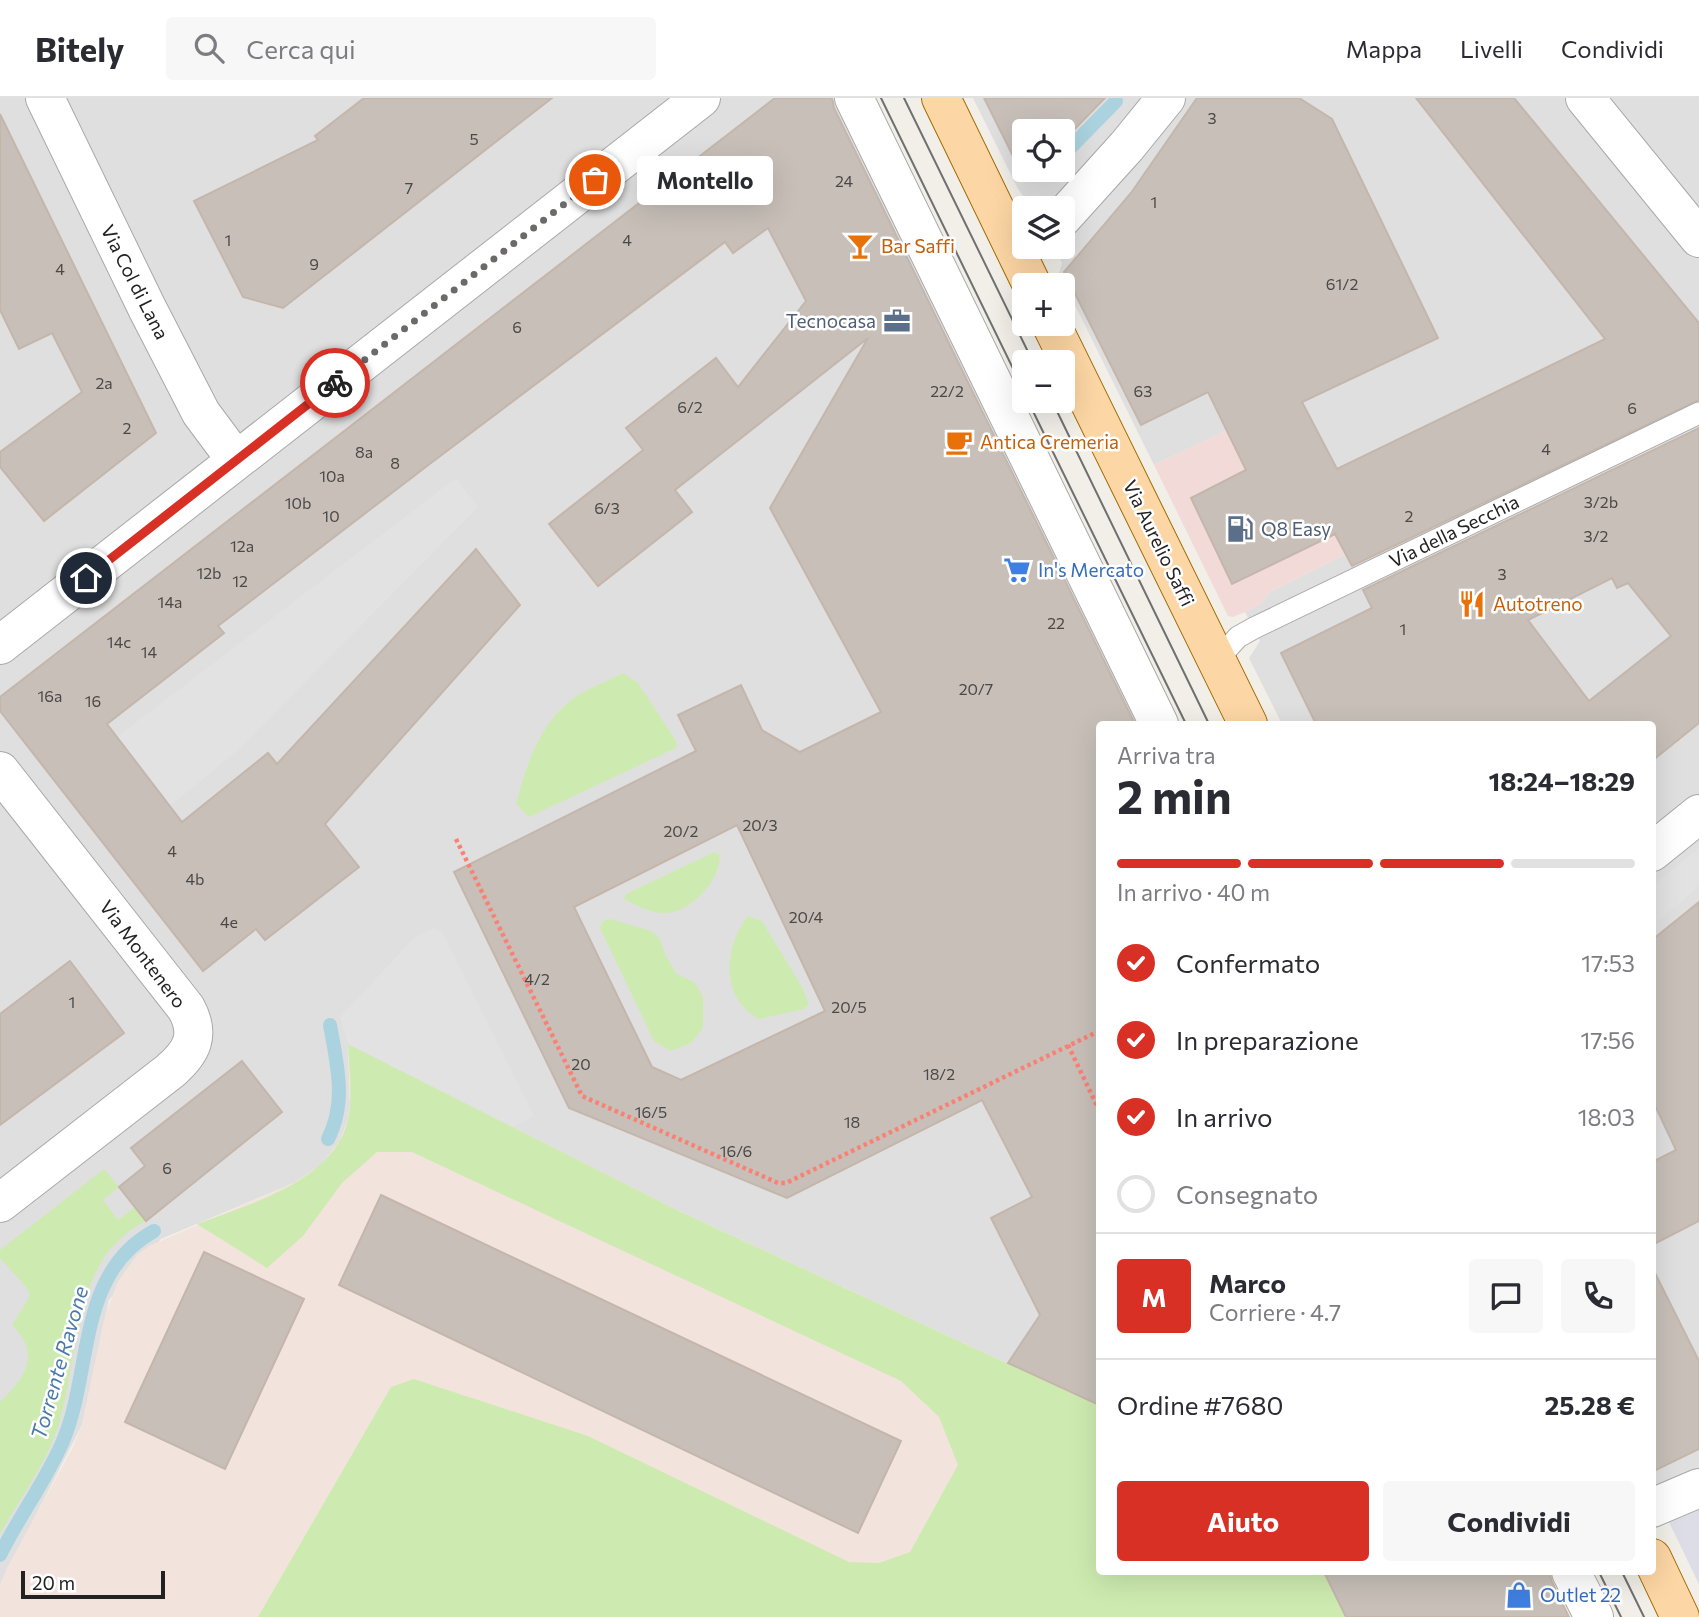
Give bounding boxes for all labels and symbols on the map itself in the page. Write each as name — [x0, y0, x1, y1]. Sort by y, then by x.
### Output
house number: 3 — [1207, 108, 1217, 127]
house number: 5 — [469, 129, 479, 148]
pin — [565, 150, 625, 210]
callout: Montello — [637, 155, 774, 204]
house number: 24 — [835, 171, 853, 190]
house number: 7 — [405, 178, 413, 197]
house number: 1 — [1151, 192, 1157, 211]
street label: Via Col di Lana — [97, 221, 174, 343]
house number: 1 — [225, 230, 231, 249]
house number: 4 — [622, 230, 632, 249]
bar icon: Bar Saffi — [845, 231, 875, 261]
place label: Bar Saffi — [881, 234, 955, 257]
house number: 9 — [309, 254, 319, 273]
house number: 4 — [55, 259, 65, 278]
house number: 61/2 — [1326, 274, 1358, 293]
office icon: Tecnocasa — [882, 306, 912, 336]
place label: Tecnocasa — [786, 309, 876, 332]
house number: 6 — [512, 317, 522, 336]
courier — [300, 348, 370, 418]
house number: 2a — [95, 373, 113, 392]
house number: 22/2 — [930, 381, 964, 400]
house number: 63 — [1134, 381, 1152, 400]
house number: 6/2 — [677, 397, 703, 416]
house number: 6 — [1627, 398, 1637, 417]
house number: 2 — [123, 418, 132, 437]
cafe icon: Antica Cremeria — [944, 427, 974, 457]
place label: Antica Cremeria — [980, 430, 1119, 453]
house number: 4 — [1541, 439, 1551, 458]
house number: 8a — [355, 442, 373, 461]
house number: 8 — [390, 453, 400, 472]
house number: 10a — [319, 466, 345, 485]
street label: Via Aurelio Saffi — [1119, 476, 1200, 610]
street label: Via della Secchia — [1385, 489, 1522, 572]
house number: 3/2b — [1584, 492, 1618, 511]
house number: 10b — [285, 493, 311, 512]
house number: 6/3 — [594, 498, 620, 517]
house number: 10 — [322, 506, 340, 525]
house number: 2 — [1405, 506, 1414, 525]
fuel station icon: Q8 Easy — [1225, 514, 1255, 544]
place label: Q8 Easy — [1261, 517, 1331, 540]
house number: 3/2 — [1584, 526, 1609, 545]
house number: 12a — [230, 536, 254, 555]
pin — [56, 548, 116, 608]
supermarket icon: In's Mercato — [1002, 555, 1032, 585]
place label: In's Mercato — [1038, 558, 1144, 581]
house number: 12b — [196, 563, 222, 582]
house number: 3 — [1497, 564, 1507, 583]
house number: 12 — [232, 571, 248, 590]
restaurant icon: Autotreno — [1457, 589, 1487, 619]
house number: 14a — [158, 592, 182, 611]
place label: Autotreno — [1493, 592, 1583, 615]
house number: 22 — [1047, 613, 1065, 632]
house number: 1 — [1400, 619, 1406, 638]
house number: 14c — [107, 632, 131, 651]
house number: 14 — [141, 642, 158, 661]
house number: 20/7 — [959, 679, 993, 698]
house number: 16a — [38, 686, 62, 705]
house number: 16 — [85, 691, 101, 710]
house number: 20/3 — [742, 815, 778, 834]
house number: 20/2 — [664, 821, 699, 840]
house number: 4 — [167, 841, 177, 860]
house number: 4b — [185, 869, 205, 888]
street label: Via Montenero — [95, 895, 191, 1012]
house number: 20/4 — [789, 907, 824, 926]
house number: 4e — [220, 912, 238, 931]
house number: 4/2 — [524, 969, 550, 988]
house number: 1 — [69, 992, 75, 1011]
house number: 20/5 — [831, 997, 867, 1016]
house number: 20 — [571, 1054, 591, 1073]
house number: 18/2 — [923, 1064, 955, 1083]
house number: 16/5 — [635, 1102, 667, 1121]
house number: 18 — [844, 1112, 860, 1131]
house number: 16/6 — [720, 1141, 752, 1160]
house number: 6 — [162, 1158, 172, 1177]
water label: Torrente Ravone — [25, 1283, 92, 1442]
scale bar — [21, 1568, 164, 1600]
shop icon: Outlet 22 — [1504, 1580, 1534, 1610]
place label: Outlet 22 — [1540, 1583, 1621, 1606]

